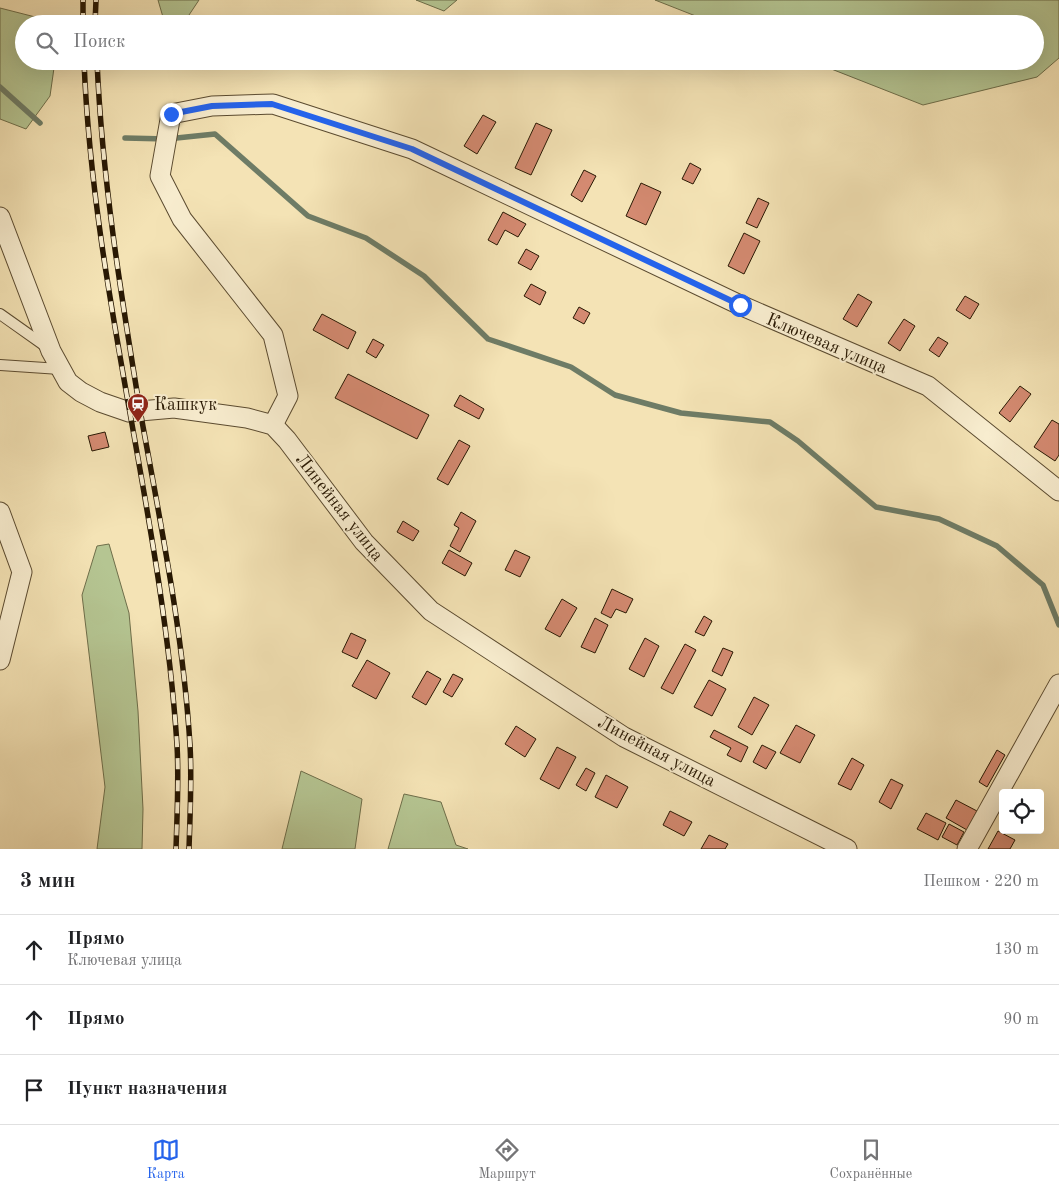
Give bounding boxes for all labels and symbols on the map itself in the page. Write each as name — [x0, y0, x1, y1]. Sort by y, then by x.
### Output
route end — [160, 103, 183, 126]
route start — [729, 294, 752, 317]
street label: Ключевая улица — [764, 310, 890, 378]
station icon: Кашкук — [126, 392, 150, 423]
place label: Кашкук — [154, 396, 217, 414]
street label: Линейная улица — [292, 451, 387, 565]
street label: Линейная улица — [595, 713, 719, 791]

